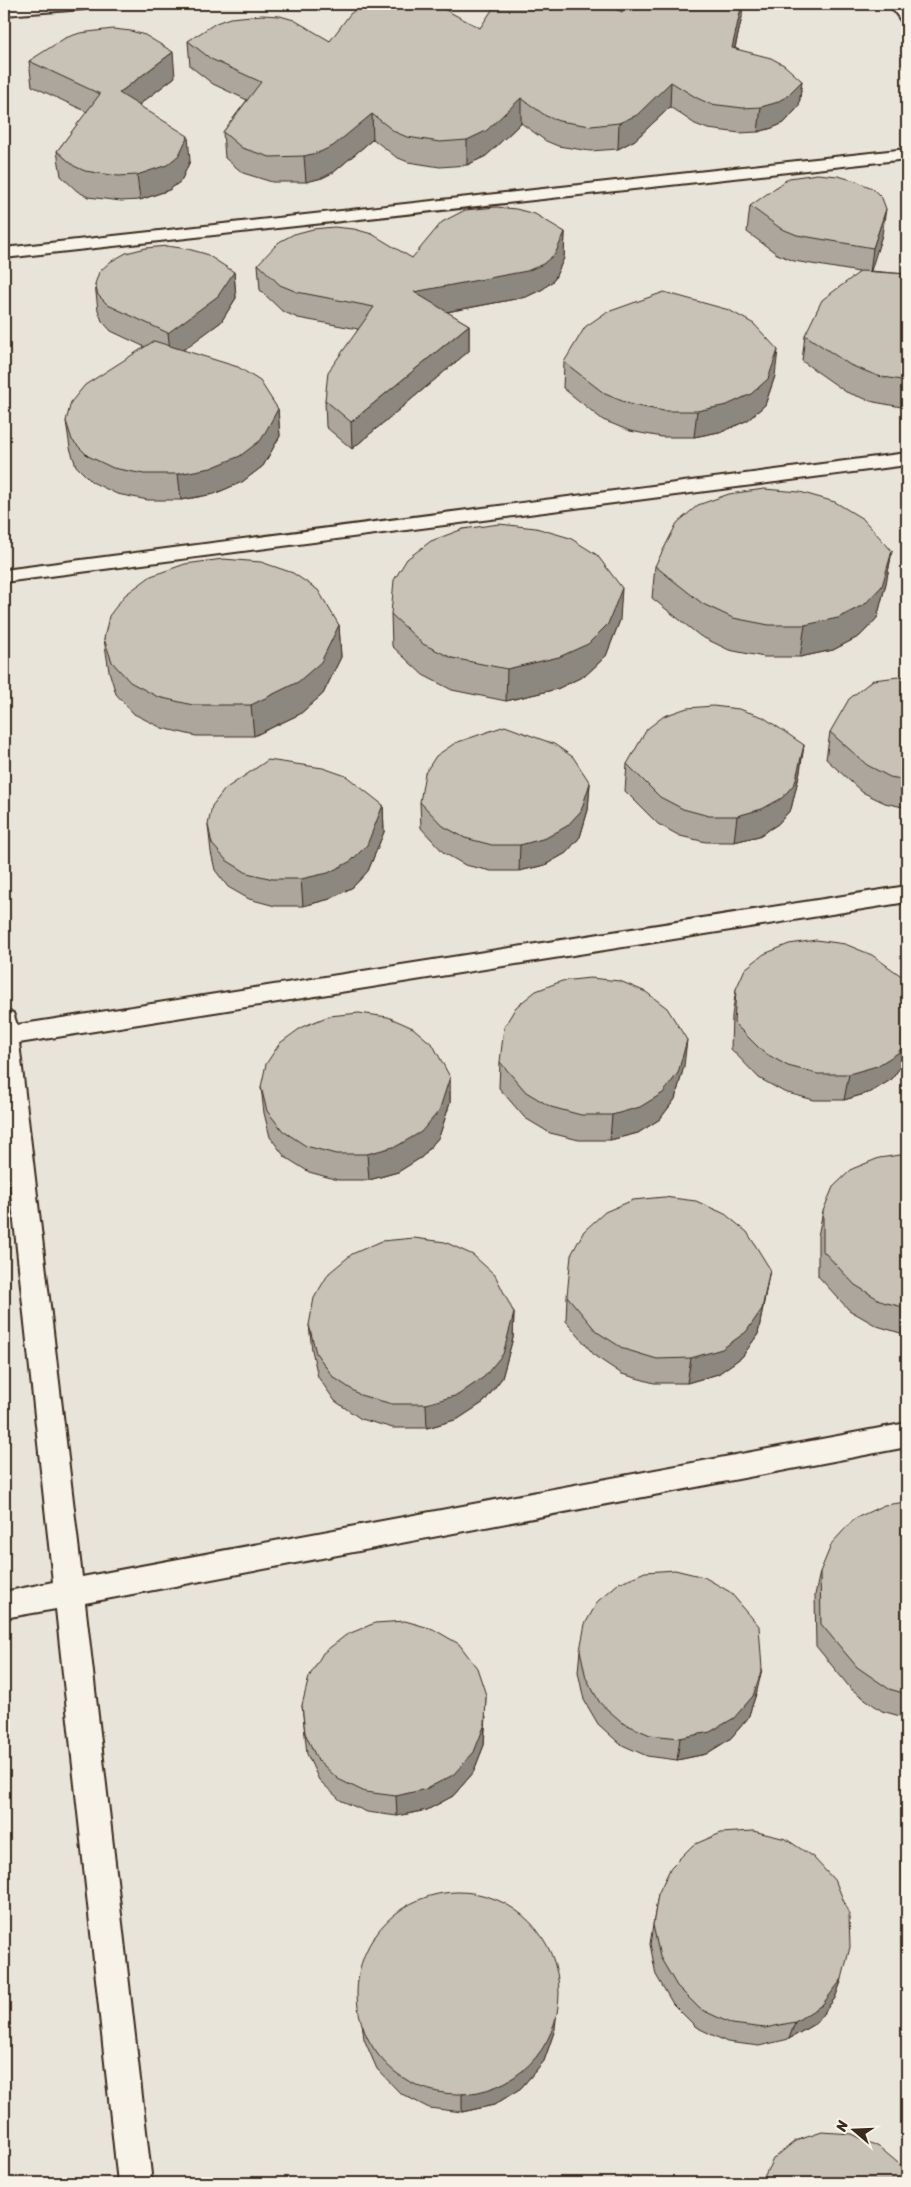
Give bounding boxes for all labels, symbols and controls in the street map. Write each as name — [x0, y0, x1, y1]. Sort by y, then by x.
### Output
north arrow — [828, 2104, 878, 2154]
text: N — [828, 2117, 856, 2136]

